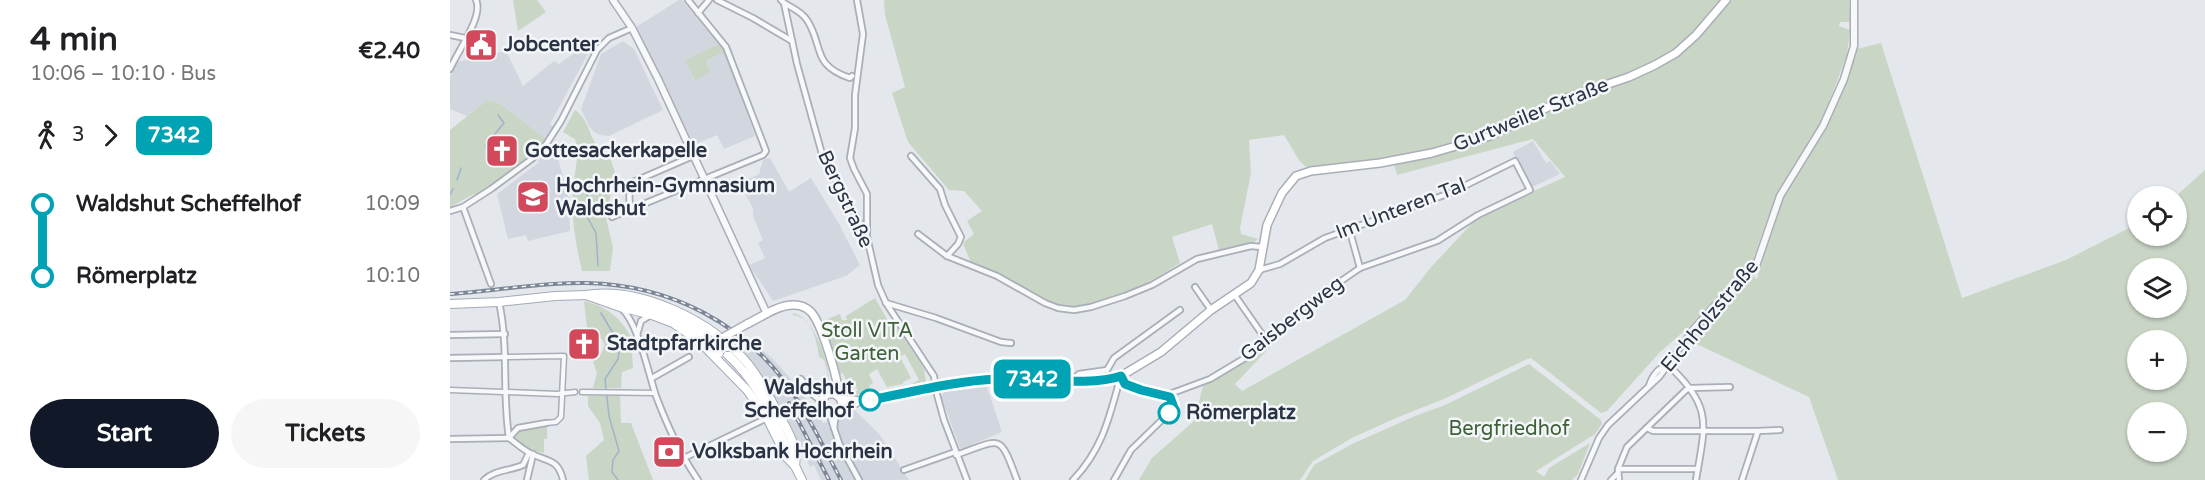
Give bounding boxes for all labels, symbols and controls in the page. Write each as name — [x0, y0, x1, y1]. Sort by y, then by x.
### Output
text: 4 min — [30, 20, 118, 59]
public building icon: Jobcenter — [463, 27, 499, 63]
place label: Jobcenter — [503, 33, 599, 57]
text: €2.40 — [358, 38, 420, 64]
text: 10:06 – 10:10 · Bus — [30, 62, 216, 86]
street label: Gurtweiler Straße — [1450, 73, 1612, 157]
icon: walk — [30, 119, 63, 152]
icon: forward — [94, 119, 127, 152]
text: 3 — [72, 123, 85, 147]
text: 7342 — [148, 123, 200, 148]
church icon: Gottesackerkapelle — [484, 133, 520, 169]
place label: Gottesackerkapelle — [525, 139, 707, 163]
street label: Bergstraße — [812, 147, 878, 251]
street label: Im Unteren Tal — [1333, 173, 1469, 245]
place label: Hochrhein-Gymnasium Waldshut — [556, 174, 775, 221]
school or university icon: Hochrhein-Gymnasium Waldshut — [515, 179, 551, 215]
map controls — [2127, 186, 2187, 462]
button: locate — [2127, 186, 2187, 246]
text: Waldshut Scheffelhof — [76, 191, 301, 217]
text: 10:09 — [365, 192, 420, 216]
street label: Eichholzstraße — [1656, 255, 1764, 377]
button: layers — [2127, 258, 2187, 318]
text: Römerplatz — [76, 263, 197, 289]
text: 10:10 — [365, 264, 420, 288]
street label: Gaisbergweg — [1236, 271, 1348, 367]
park label: Stoll VITA Garten — [821, 319, 913, 366]
church icon: Stadtpfarrkirche — [566, 326, 602, 362]
button: + — [2127, 330, 2187, 390]
place label: Stadtpfarrkirche — [607, 332, 762, 356]
line badge: 7342 — [990, 360, 1074, 398]
text: 7342 — [1006, 367, 1058, 392]
place label: Waldshut Scheffelhof — [744, 376, 854, 423]
marker: Waldshut Scheffelhof — [859, 389, 881, 411]
button: Start — [30, 399, 219, 468]
button: Tickets — [231, 399, 420, 468]
place label: Römerplatz — [1186, 401, 1296, 425]
marker: Römerplatz — [1158, 402, 1180, 424]
button: − — [2127, 402, 2187, 462]
park label: Bergfriedhof — [1448, 417, 1570, 441]
bank icon: Volksbank Hochrhein — [651, 434, 687, 470]
place label: Volksbank Hochrhein — [692, 440, 893, 464]

